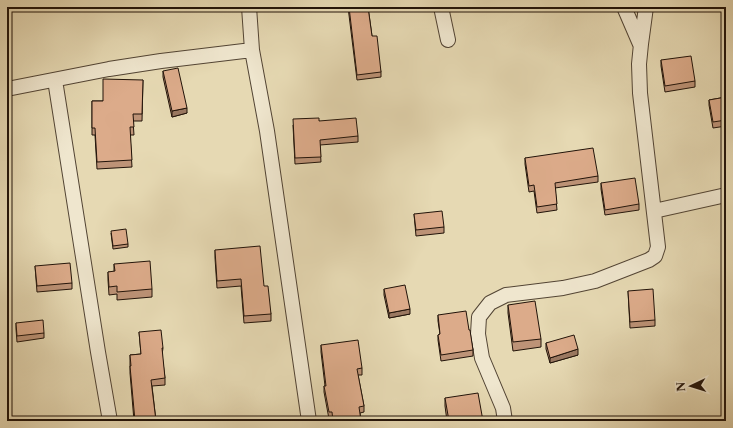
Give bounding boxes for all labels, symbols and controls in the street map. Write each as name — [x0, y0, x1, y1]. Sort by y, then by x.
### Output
north arrow — [671, 366, 711, 406]
text: N — [674, 381, 688, 392]

